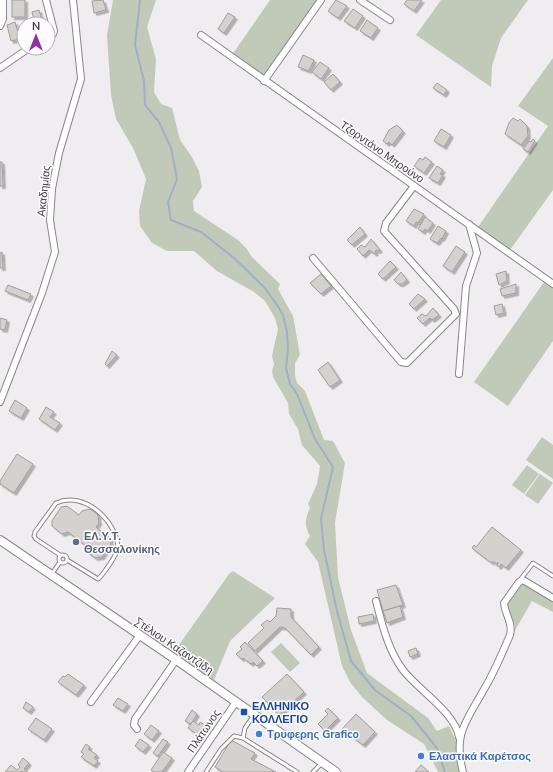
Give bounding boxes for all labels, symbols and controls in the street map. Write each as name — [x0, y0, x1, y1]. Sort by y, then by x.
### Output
north arrow — [16, 16, 56, 56]
text: N — [32, 19, 40, 34]
street label: Τζορντάνο Μπρούνο — [337, 117, 427, 187]
street label: Ακαδημίας — [34, 165, 54, 217]
place label: ΕΛ.Υ.Τ. Θεσσαλονίκης — [84, 529, 160, 557]
marker: ΕΛ.Υ.Τ. Θεσσαλονίκης — [71, 537, 81, 547]
street label: Στέλιου Καζαντζίδη — [132, 614, 216, 678]
place label: ΕΛΛΗΝΙΚΟ ΚΟΛΛΕΓΙΟ — [252, 699, 309, 727]
street label: Πλάτωνος — [184, 706, 224, 756]
marker: ΕΛΛΗΝΙΚΟ ΚΟΛΛΕΓΙΟ — [239, 707, 249, 717]
place label: Τρυφερης Grafico — [267, 727, 359, 742]
marker: Τρυφερης Grafico — [254, 729, 264, 739]
place label: Ελαστικά Καρέτσος — [429, 749, 531, 764]
marker: Ελαστικά Καρέτσος — [416, 751, 426, 761]

